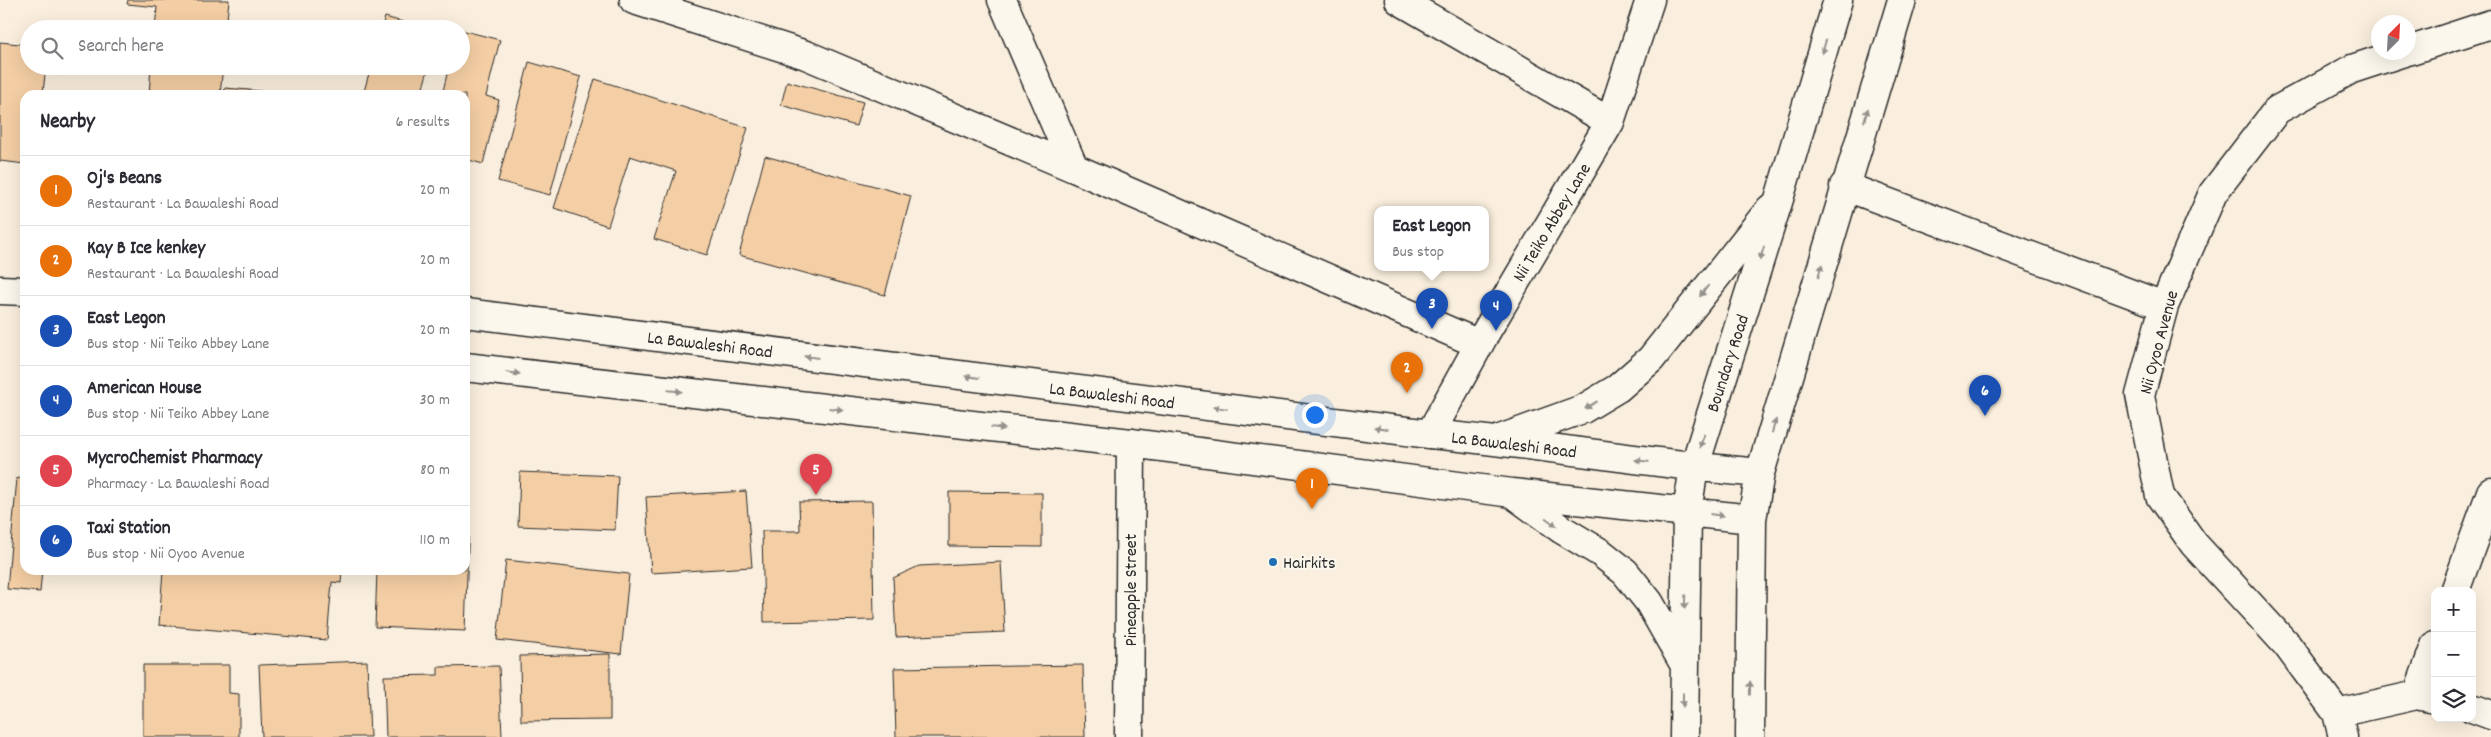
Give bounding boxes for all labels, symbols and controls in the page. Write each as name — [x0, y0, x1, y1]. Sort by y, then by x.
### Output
north arrow — [2371, 15, 2416, 60]
search box — [20, 20, 470, 75]
icon: search — [38, 34, 66, 62]
text: Search here — [78, 34, 164, 61]
one-way arrow — [1819, 39, 1827, 54]
one-way arrow — [1863, 107, 1871, 122]
text: Nearby — [40, 108, 95, 138]
text: 6 results — [395, 111, 450, 134]
street label: Nii Teiko Abbey Lane — [1508, 159, 1598, 287]
text: Oj's Beans — [87, 166, 162, 193]
text: 1 — [54, 179, 58, 202]
text: 20 m — [420, 179, 450, 202]
text: Restaurant · La Bawaleshi Road — [87, 193, 279, 216]
popup — [1374, 206, 1489, 271]
text: East Legon — [1392, 214, 1471, 241]
text: Kay B Ice kenkey — [87, 236, 205, 263]
text: Bus stop — [1392, 241, 1444, 264]
one-way arrow — [1758, 245, 1765, 260]
text: 2 — [53, 249, 60, 272]
text: 20 m — [420, 249, 450, 272]
text: Restaurant · La Bawaleshi Road — [87, 263, 279, 286]
one-way arrow — [1816, 263, 1824, 278]
one-way arrow — [1699, 284, 1710, 297]
pin: 3 — [1416, 288, 1448, 329]
street label: Nii Oyoo Avenue — [2135, 288, 2186, 397]
pin: 4 — [1480, 290, 1512, 331]
text: East Legon — [87, 306, 166, 333]
street label: Boundary Road — [1702, 312, 1757, 416]
text: 3 — [52, 319, 60, 342]
text: 20 m — [420, 319, 450, 342]
street label: La Bawaleshi Road — [646, 326, 774, 367]
text: Bus stop · Nii Teiko Abbey Lane — [87, 333, 269, 356]
pin: 2 — [1391, 352, 1423, 393]
one-way arrow — [802, 353, 818, 361]
one-way arrow — [506, 369, 522, 377]
one-way arrow — [964, 373, 980, 381]
pin: 6 — [1969, 375, 2001, 416]
text: American House — [87, 376, 202, 403]
street label: La Bawaleshi Road — [1048, 377, 1176, 418]
one-way arrow — [667, 387, 683, 395]
text: 4 — [53, 389, 59, 412]
text: 30 m — [420, 389, 450, 412]
one-way arrow — [1584, 400, 1597, 409]
your location — [1302, 402, 1328, 428]
text: Bus stop · Nii Teiko Abbey Lane — [87, 403, 269, 426]
one-way arrow — [1212, 404, 1228, 412]
one-way arrow — [829, 405, 845, 413]
one-way arrow — [1770, 419, 1778, 434]
one-way arrow — [990, 424, 1006, 432]
one-way arrow — [1373, 424, 1389, 432]
street label: La Bawaleshi Road — [1450, 426, 1578, 467]
one-way arrow — [1698, 434, 1706, 449]
text: MycroChemist Pharmacy — [87, 446, 262, 473]
pin: 5 — [800, 454, 832, 495]
one-way arrow — [1634, 456, 1650, 464]
text: 5 — [52, 459, 60, 482]
text: 80 m — [420, 459, 450, 482]
pin: 1 — [1296, 468, 1328, 509]
text: Pharmacy · La Bawaleshi Road — [87, 473, 269, 496]
one-way arrow — [1710, 511, 1726, 519]
text: Taxi Station — [87, 516, 170, 543]
one-way arrow — [1544, 517, 1558, 527]
text: 6 — [52, 529, 60, 552]
text: 110 m — [420, 529, 450, 552]
street label: Pineapple Street — [1120, 533, 1145, 646]
text: Bus stop · Nii Oyoo Avenue — [87, 543, 245, 566]
place label: Hairkits — [1283, 552, 1336, 577]
marker: Hairkits — [1267, 556, 1279, 568]
map controls — [2431, 587, 2476, 722]
button: + — [2431, 587, 2476, 632]
one-way arrow — [1680, 594, 1688, 610]
button: − — [2431, 632, 2476, 677]
button: layers — [2431, 677, 2476, 722]
one-way arrow — [1746, 680, 1754, 696]
one-way arrow — [1679, 692, 1687, 708]

